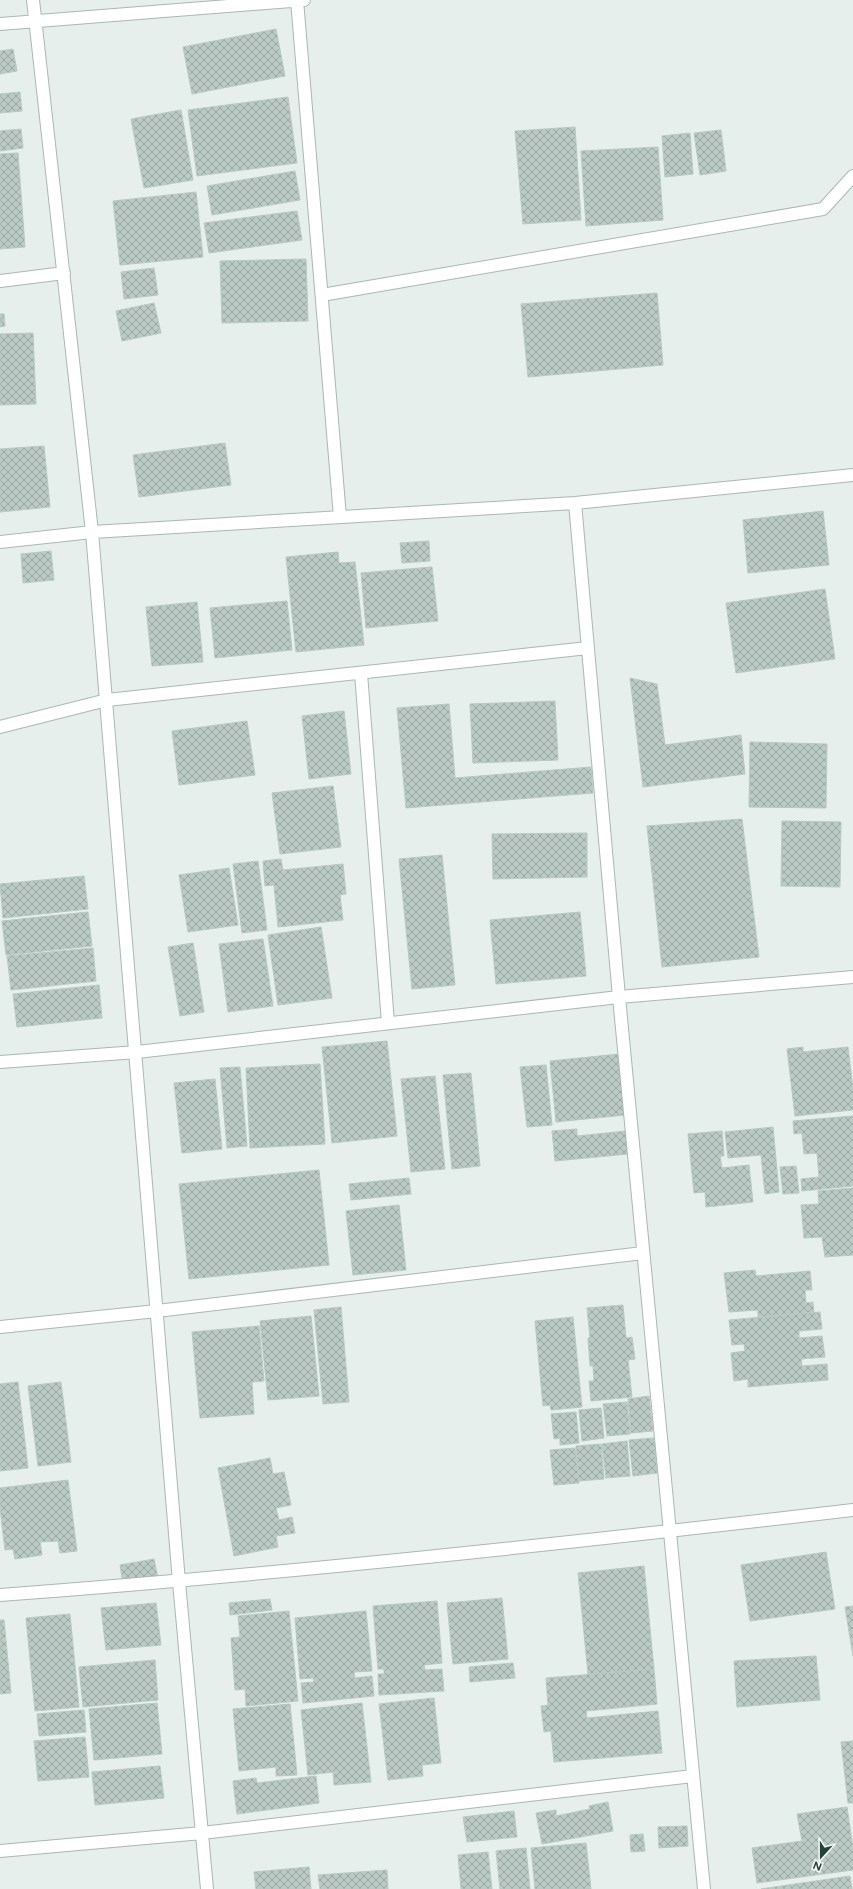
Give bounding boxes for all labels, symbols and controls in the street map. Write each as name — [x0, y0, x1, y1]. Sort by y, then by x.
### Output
north arrow — [801, 1837, 841, 1877]
text: N — [811, 1858, 824, 1873]

